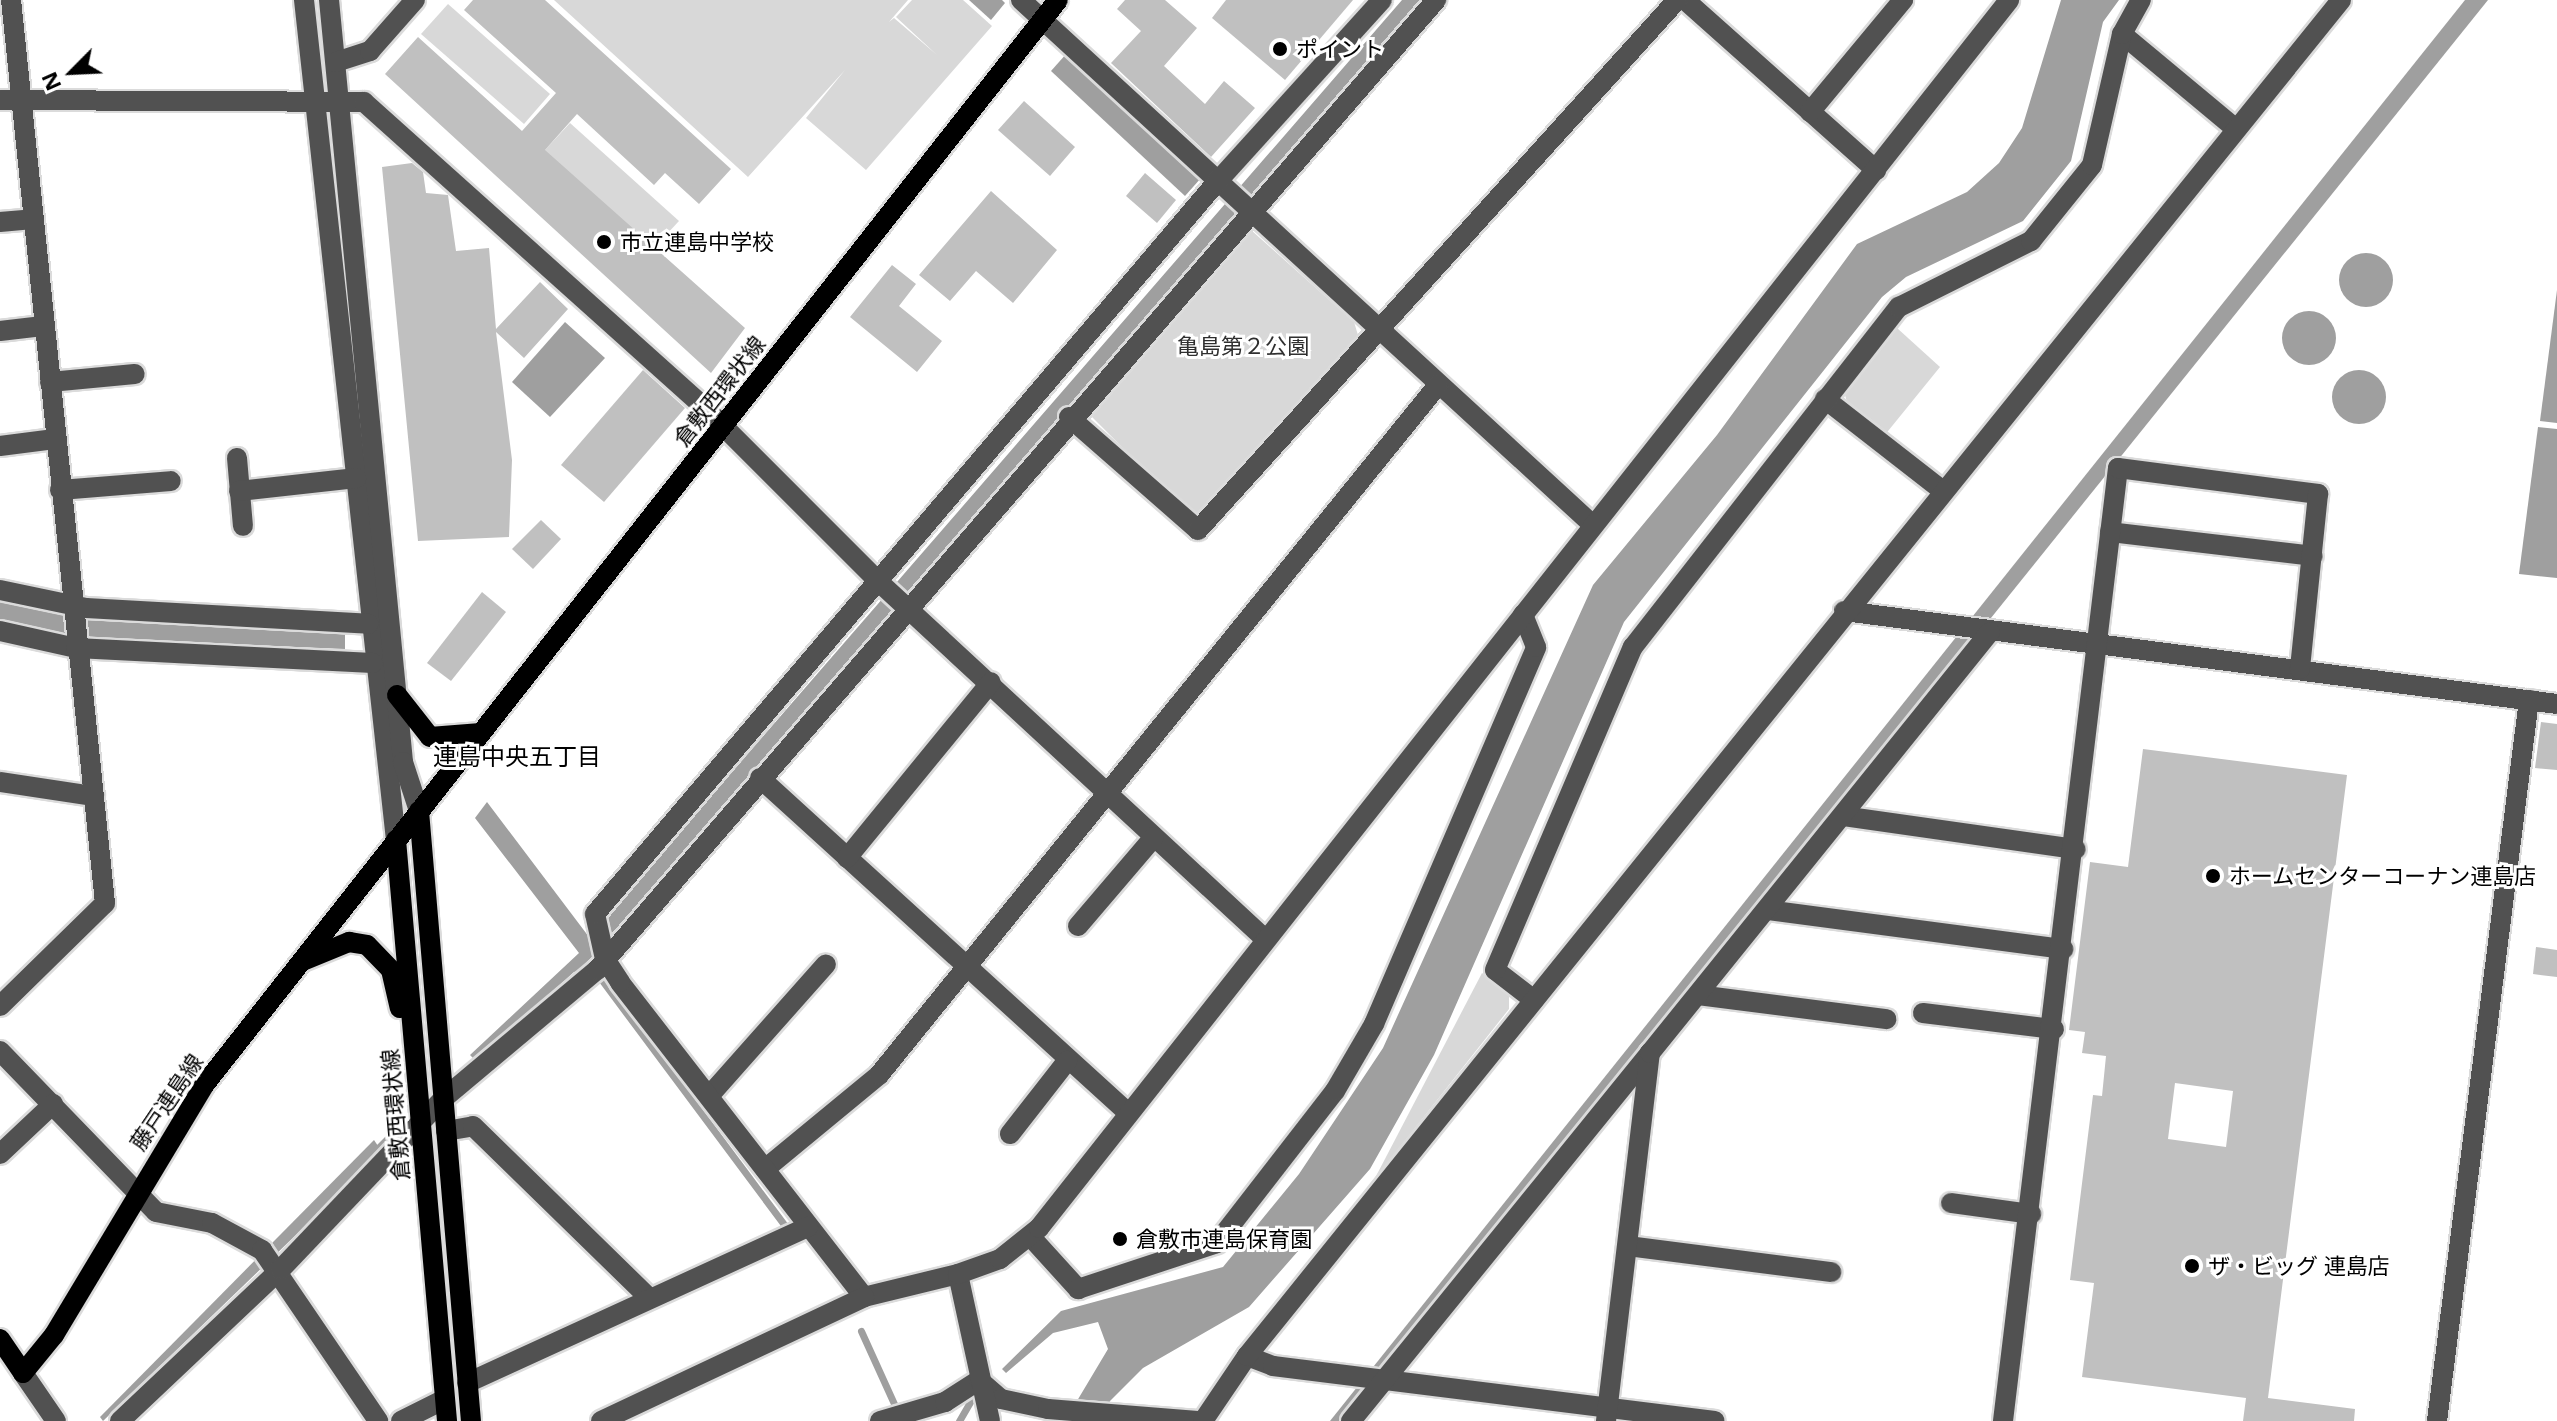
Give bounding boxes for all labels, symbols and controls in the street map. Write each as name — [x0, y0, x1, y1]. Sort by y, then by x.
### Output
north arrow — [32, 32, 112, 112]
place label: ポイント — [1296, 36, 1384, 62]
marker: ポイント — [1271, 40, 1289, 58]
text: N — [33, 67, 67, 96]
place label: 市立連島中学校 — [620, 229, 774, 255]
marker: 市立連島中学校 — [595, 233, 613, 251]
street label: 倉敷西環状線 — [668, 331, 770, 451]
park label: 亀島第２公園 — [1177, 333, 1309, 359]
district label: 連島中央五丁目 — [433, 742, 601, 770]
place label: ホームセンターコーナン連島店 — [2229, 863, 2537, 889]
marker: ホームセンターコーナン連島店 — [2204, 867, 2222, 885]
street label: 倉敷西環状線 — [376, 1048, 414, 1182]
street label: 藤戸連島線 — [124, 1049, 208, 1155]
place label: 倉敷市連島保育園 — [1136, 1226, 1312, 1252]
marker: 倉敷市連島保育園 — [1111, 1230, 1129, 1248]
place label: ザ・ビッグ 連島店 — [2208, 1253, 2390, 1279]
marker: ザ・ビッグ 連島店 — [2183, 1257, 2201, 1275]

